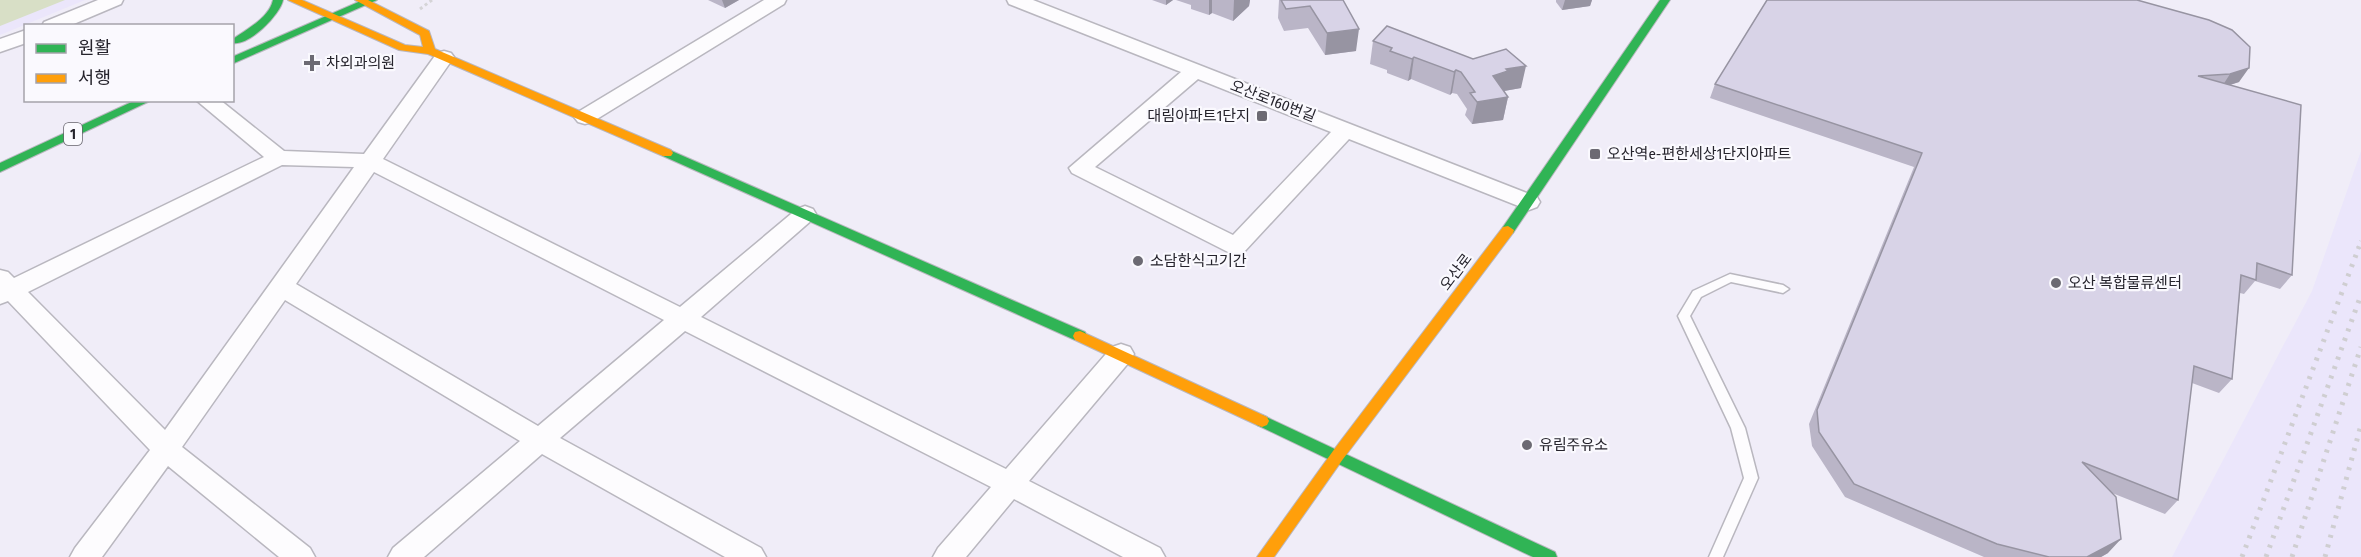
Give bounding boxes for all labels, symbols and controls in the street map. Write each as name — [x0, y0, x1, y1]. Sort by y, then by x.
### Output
legend — [24, 24, 234, 102]
text: 원활 — [78, 37, 111, 59]
marker: 차외과의원 — [303, 54, 321, 72]
place label: 차외과의원 — [326, 54, 395, 72]
text: 서행 — [78, 67, 111, 89]
street label: 오산로160번길 — [1228, 76, 1318, 126]
place label: 대림아파트1단지 — [1148, 107, 1250, 125]
marker: 대림아파트1단지 — [1255, 109, 1269, 123]
road number: 1 — [64, 123, 82, 145]
place label: 오산역e-편한세상1단지아파트 — [1607, 145, 1792, 163]
marker: 오산역e-편한세상1단지아파트 — [1588, 147, 1602, 161]
street label: 오산로 — [1436, 250, 1476, 294]
place label: 소담한식고기간 — [1150, 252, 1247, 270]
marker: 소담한식고기간 — [1131, 254, 1145, 268]
place label: 오산 복합물류센터 — [2068, 274, 2182, 292]
marker: 오산 복합물류센터 — [2049, 276, 2063, 290]
place label: 유림주유소 — [1539, 436, 1608, 454]
marker: 유림주유소 — [1520, 438, 1534, 452]

